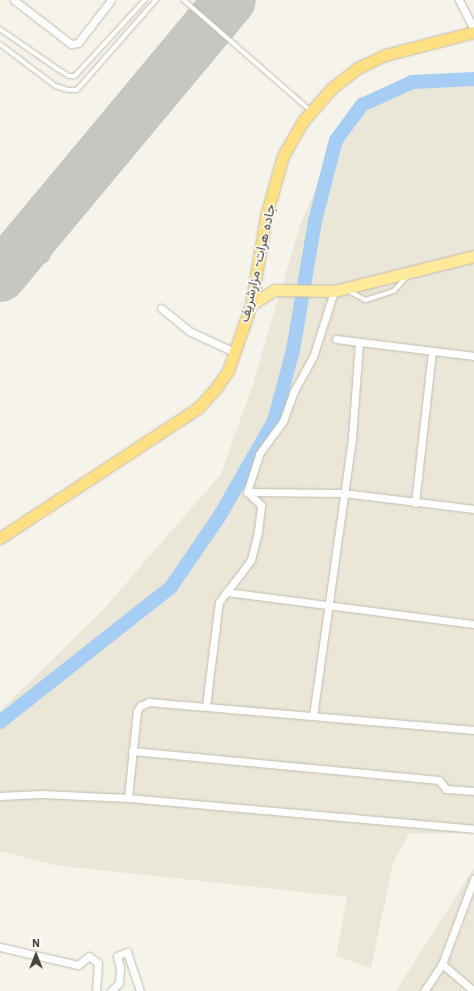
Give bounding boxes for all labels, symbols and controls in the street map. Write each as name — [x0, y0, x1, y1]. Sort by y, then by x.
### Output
street label: جاده هرات- مزارشریف — [235, 202, 279, 324]
north arrow — [16, 935, 56, 975]
text: N — [32, 936, 40, 950]

